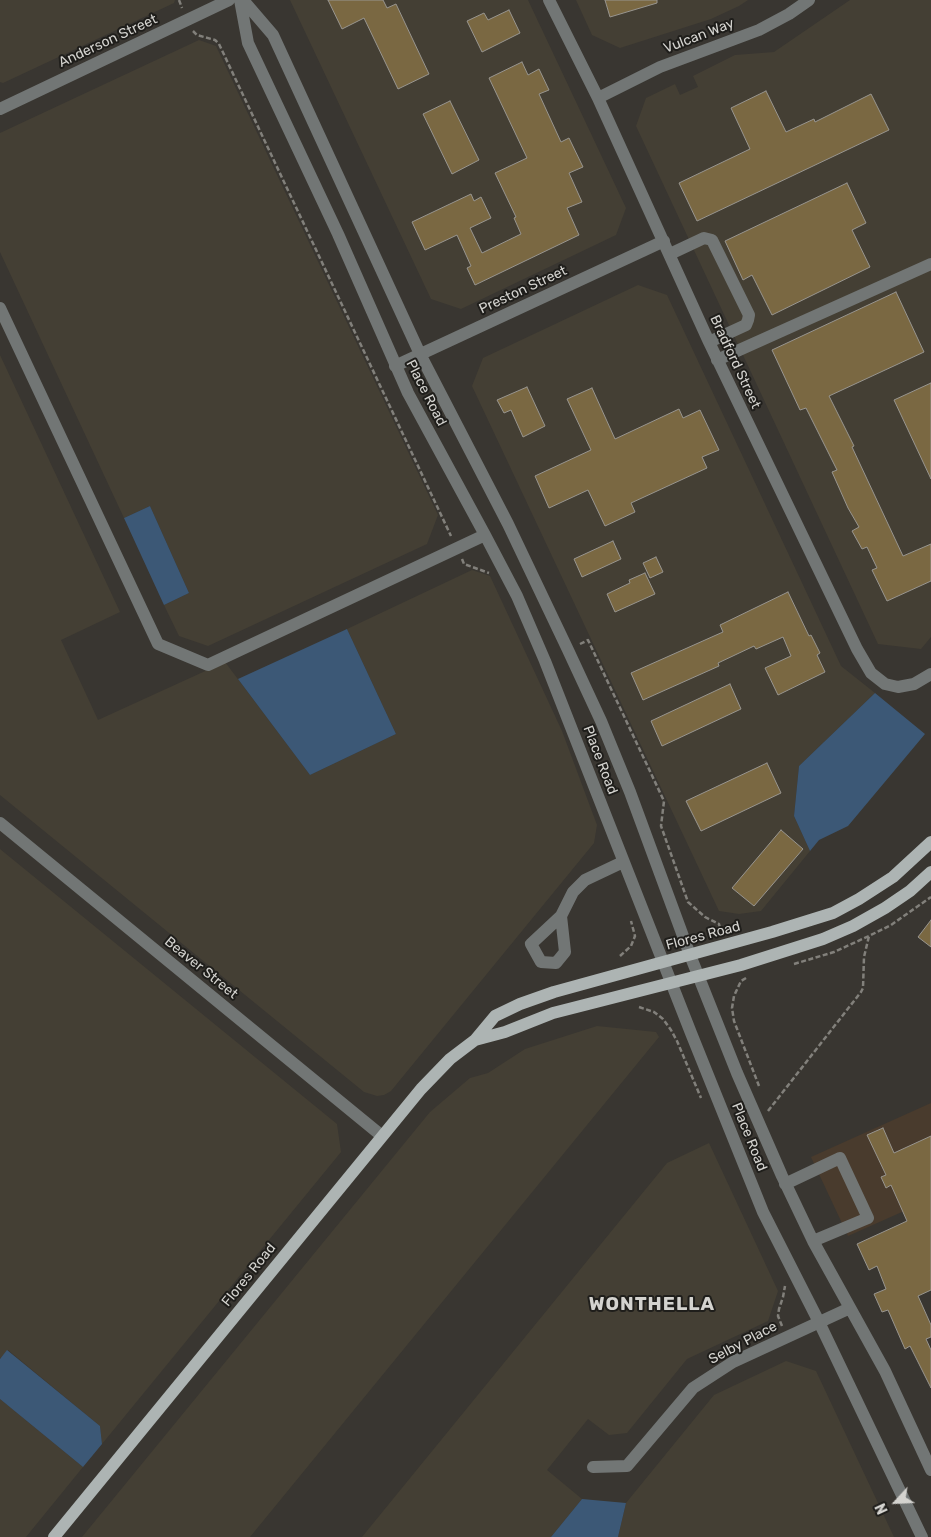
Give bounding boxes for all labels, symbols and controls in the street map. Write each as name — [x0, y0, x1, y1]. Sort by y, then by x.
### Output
street label: Anderson Street — [56, 11, 160, 71]
street label: Vulcan Way — [661, 15, 737, 57]
street label: Preston Street — [476, 262, 570, 318]
street label: Bradford Street — [706, 313, 764, 411]
street label: Place Road — [402, 357, 450, 429]
street label: Place Road — [579, 723, 621, 797]
street label: Flores Road — [664, 918, 742, 954]
street label: Beaver Street — [161, 933, 241, 1003]
street label: Place Road — [728, 1100, 770, 1174]
street label: Flores Road — [218, 1240, 280, 1310]
district label: WONTHELLA — [588, 1294, 716, 1316]
street label: Selby Place — [706, 1318, 780, 1368]
north arrow — [871, 1477, 921, 1527]
text: N — [872, 1500, 892, 1517]

